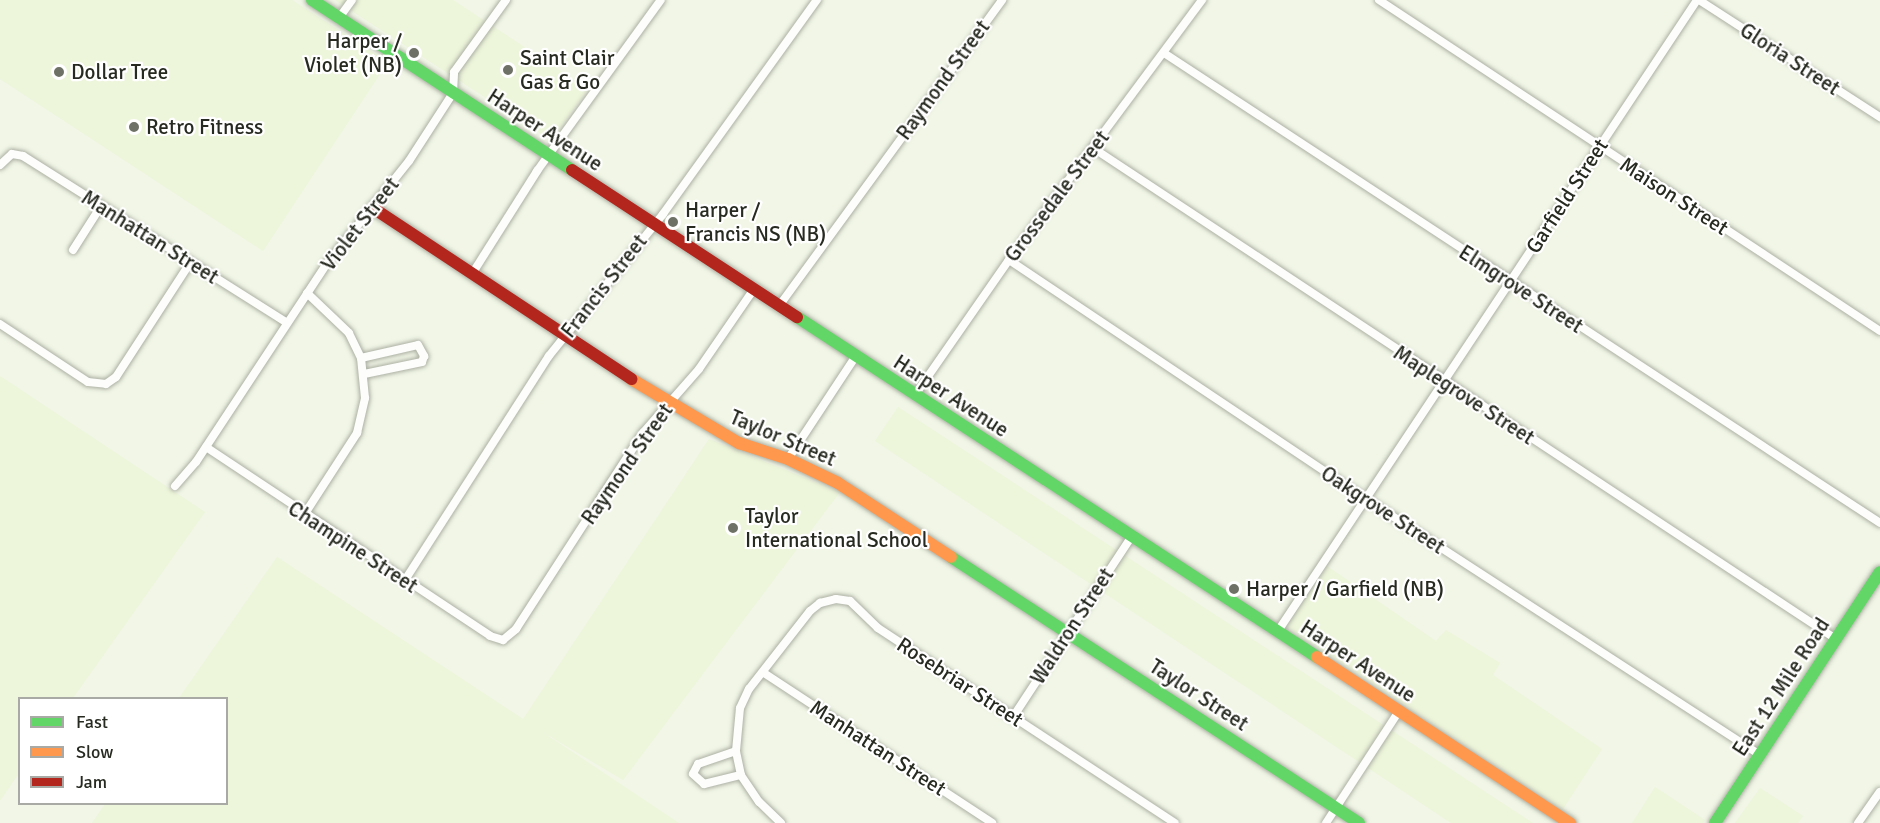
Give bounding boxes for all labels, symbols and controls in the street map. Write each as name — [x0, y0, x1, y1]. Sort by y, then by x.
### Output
street label: Raymond Street — [891, 15, 995, 145]
street label: Gloria Street — [1735, 17, 1845, 101]
place label: Harper / Violet (NB) — [304, 28, 402, 78]
place label: Saint Clair Gas & Go — [520, 45, 614, 95]
marker: Harper / Violet (NB) — [407, 46, 421, 60]
place label: Dollar Tree — [71, 59, 168, 85]
marker: Saint Clair Gas & Go — [501, 63, 515, 77]
marker: Dollar Tree — [52, 65, 66, 79]
street label: Harper Avenue — [483, 83, 607, 177]
place label: Retro Fitness — [146, 114, 263, 140]
marker: Retro Fitness — [127, 120, 141, 134]
street label: Grossedale Street — [999, 125, 1115, 267]
street label: Garfield Street — [1521, 134, 1613, 258]
street label: Maison Street — [1615, 152, 1733, 240]
street label: Violet Street — [316, 172, 404, 276]
street label: Manhattan Street — [77, 185, 223, 289]
place label: Harper / Francis NS (NB) — [685, 197, 826, 247]
marker: Harper / Francis NS (NB) — [666, 215, 680, 229]
street label: Francis Street — [556, 229, 652, 343]
street label: Elmgrove Street — [1454, 239, 1588, 339]
street label: Maplegrove Street — [1389, 340, 1539, 450]
street label: Harper Avenue — [889, 349, 1013, 443]
street label: Raymond Street — [576, 399, 678, 529]
street label: Taylor Street — [726, 404, 840, 472]
street label: Oakgrove Street — [1316, 461, 1450, 559]
street label: Champine Street — [283, 496, 423, 598]
place label: Taylor International School — [745, 503, 928, 553]
marker: Taylor International School — [726, 521, 740, 535]
street label: Waldron Street — [1025, 563, 1119, 689]
place label: Harper / Garfield (NB) — [1246, 576, 1444, 602]
marker: Harper / Garfield (NB) — [1227, 582, 1241, 596]
street label: East 12 Mile Road — [1727, 613, 1835, 761]
street label: Harper Avenue — [1296, 614, 1420, 708]
street label: Rosebriar Street — [892, 632, 1028, 732]
street label: Taylor Street — [1145, 654, 1253, 736]
street label: Manhattan Street — [805, 695, 951, 801]
legend — [18, 697, 228, 805]
text: Fast — [76, 711, 108, 733]
text: Slow — [76, 741, 113, 763]
text: Jam — [76, 771, 107, 793]

